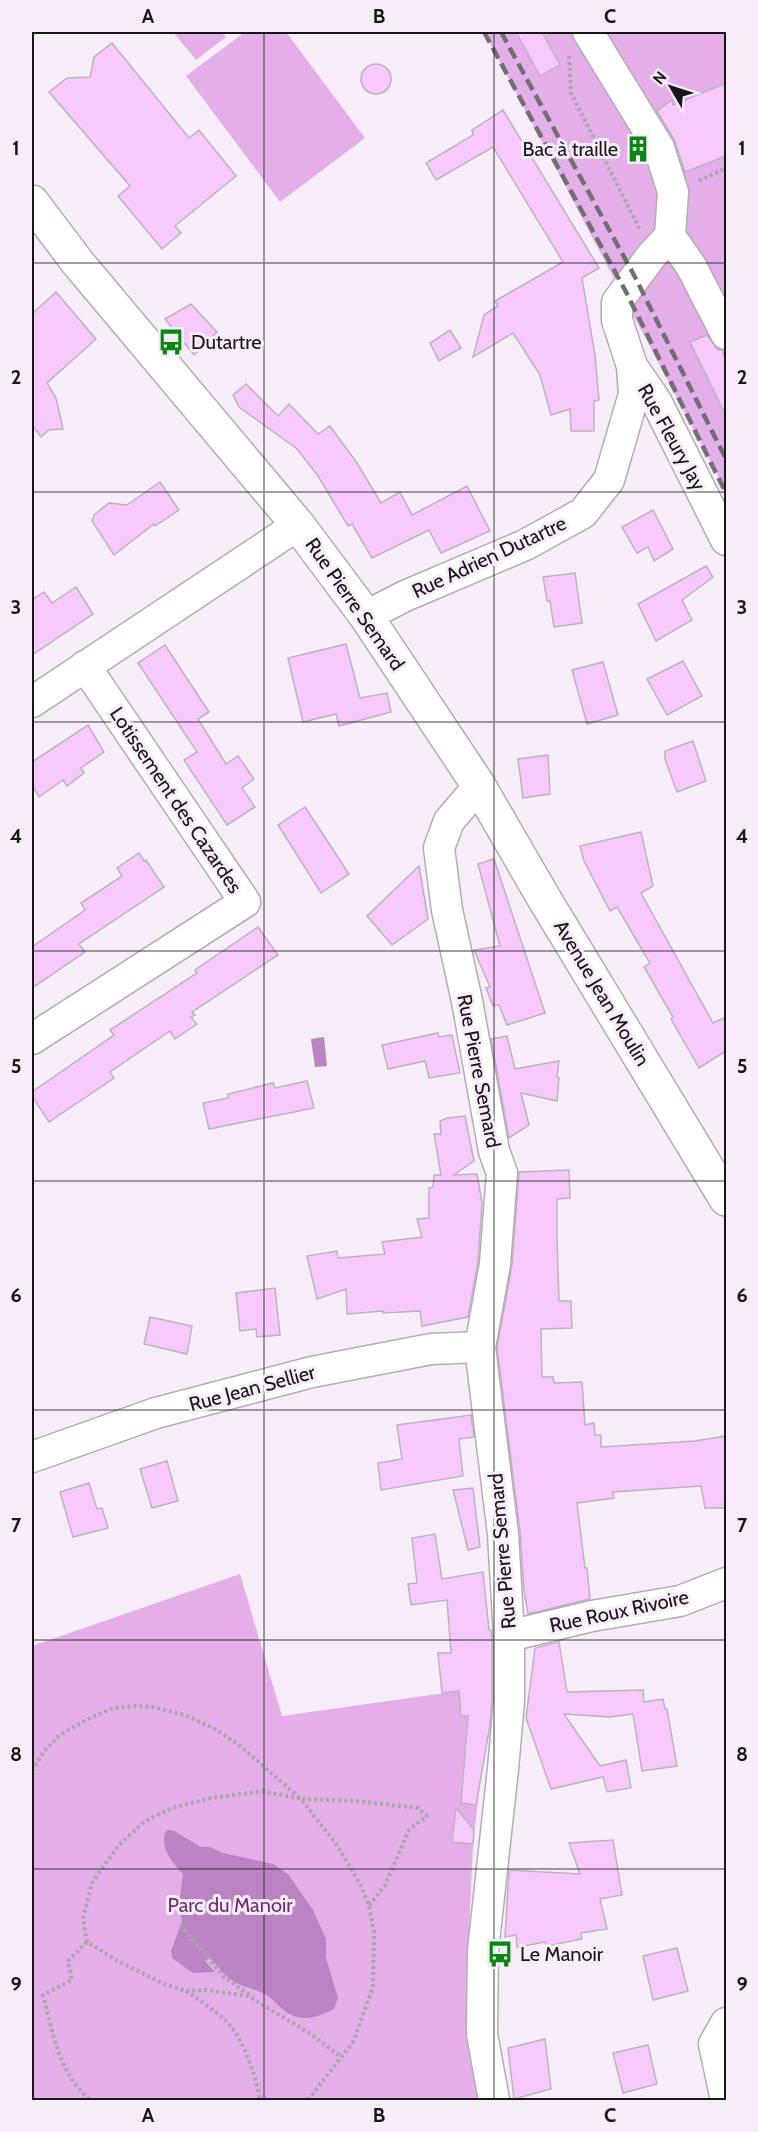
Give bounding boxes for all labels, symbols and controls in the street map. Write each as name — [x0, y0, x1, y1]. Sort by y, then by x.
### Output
text: A — [142, 4, 155, 28]
text: B — [373, 4, 385, 28]
text: C — [604, 4, 616, 28]
north arrow — [641, 57, 701, 117]
text: N — [649, 68, 671, 88]
building icon: Bac à traille — [623, 134, 653, 164]
text: 1 — [12, 136, 20, 160]
text: 1 — [738, 136, 746, 160]
place label: Bac à traille — [522, 137, 618, 161]
bus stop icon: Dutartre — [156, 327, 186, 357]
place label: Dutartre — [191, 330, 262, 354]
text: 2 — [11, 365, 21, 389]
text: 2 — [737, 365, 747, 389]
street label: Rue Fleury Jay — [633, 380, 711, 494]
street label: Rue Adrien Dutartre — [408, 511, 570, 603]
street label: Rue Pierre Semard — [300, 533, 410, 675]
text: 3 — [11, 595, 21, 619]
text: 3 — [737, 595, 747, 619]
street label: Lotissement des Cazardes — [105, 702, 247, 898]
text: 4 — [10, 824, 22, 848]
text: 4 — [736, 824, 748, 848]
street label: Avenue Jean Moulin — [549, 916, 655, 1070]
street label: Rue Pierre Semard — [452, 992, 506, 1150]
text: 5 — [11, 1054, 21, 1078]
text: 5 — [737, 1054, 747, 1078]
text: 6 — [10, 1283, 22, 1307]
text: 6 — [736, 1283, 748, 1307]
street label: Rue Jean Sellier — [186, 1359, 318, 1416]
street label: Rue Pierre Semard — [483, 1472, 521, 1630]
text: 7 — [11, 1513, 22, 1537]
text: 7 — [737, 1513, 748, 1537]
street label: Rue Roux Rivoire — [547, 1585, 691, 1637]
text: 8 — [10, 1742, 22, 1766]
text: 8 — [736, 1742, 748, 1766]
park label: Parc du Manoir — [168, 1893, 293, 1917]
bus stop icon: Le Manoir — [485, 1939, 515, 1969]
place label: Le Manoir — [520, 1942, 604, 1966]
text: 9 — [10, 1972, 22, 1996]
text: 9 — [736, 1972, 748, 1996]
text: A — [142, 2103, 155, 2127]
text: B — [373, 2103, 385, 2127]
text: C — [604, 2103, 616, 2127]

